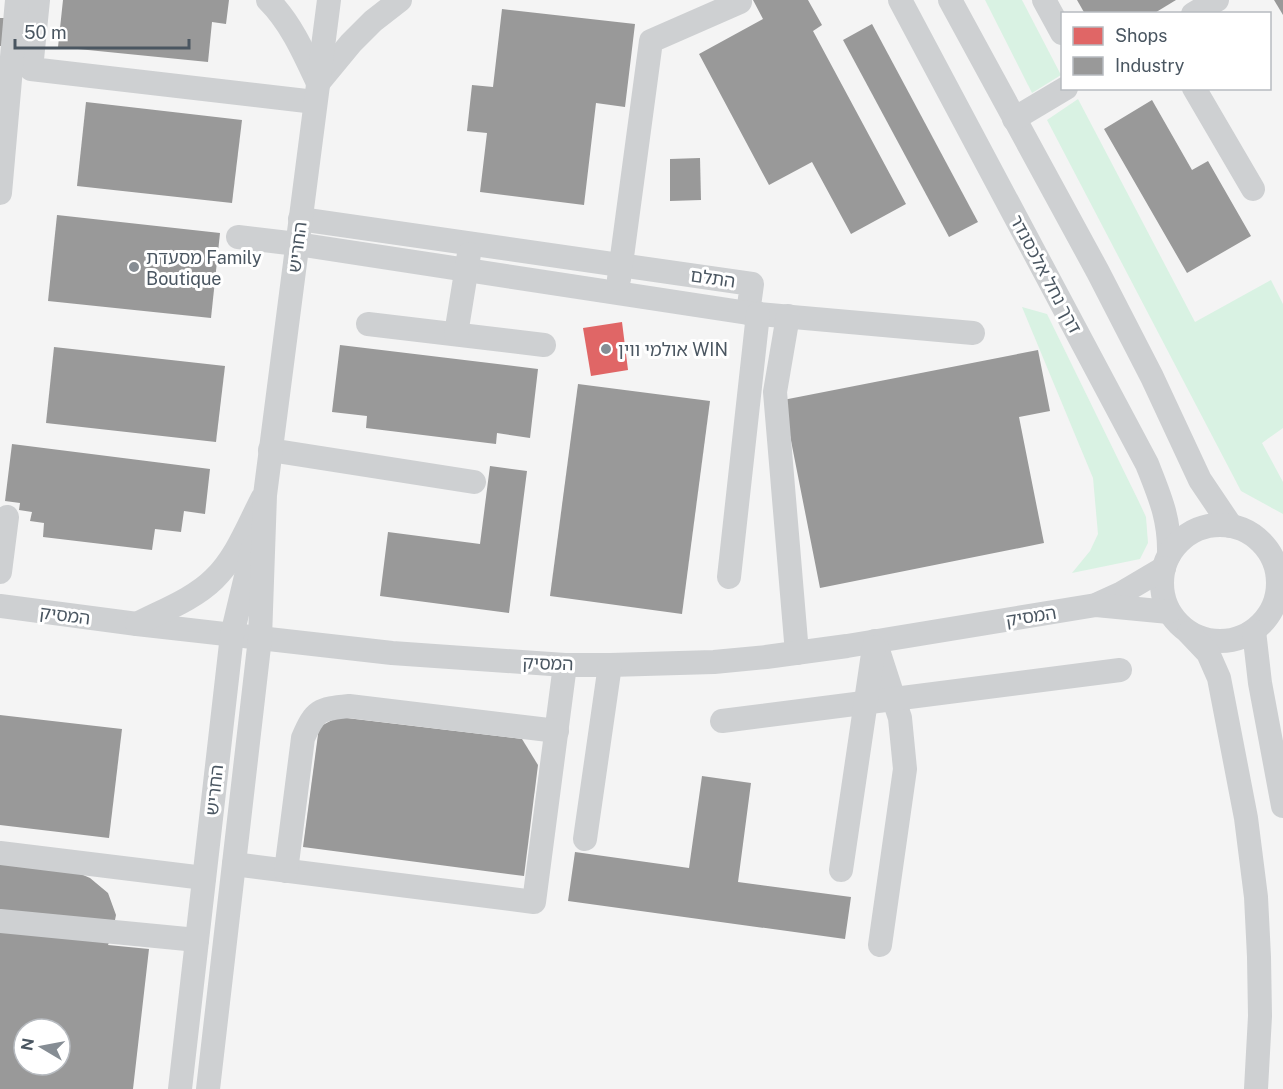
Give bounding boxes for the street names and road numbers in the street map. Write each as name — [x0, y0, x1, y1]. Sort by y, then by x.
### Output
street label: דרך נחל אלכסנדר — [1006, 211, 1086, 337]
street label: החריש — [283, 220, 311, 274]
street label: התלם — [689, 264, 737, 292]
street label: המסיק — [38, 601, 92, 629]
street label: המסיק — [1004, 602, 1058, 630]
street label: המסיק — [522, 652, 574, 674]
street label: החריש — [201, 764, 227, 816]

